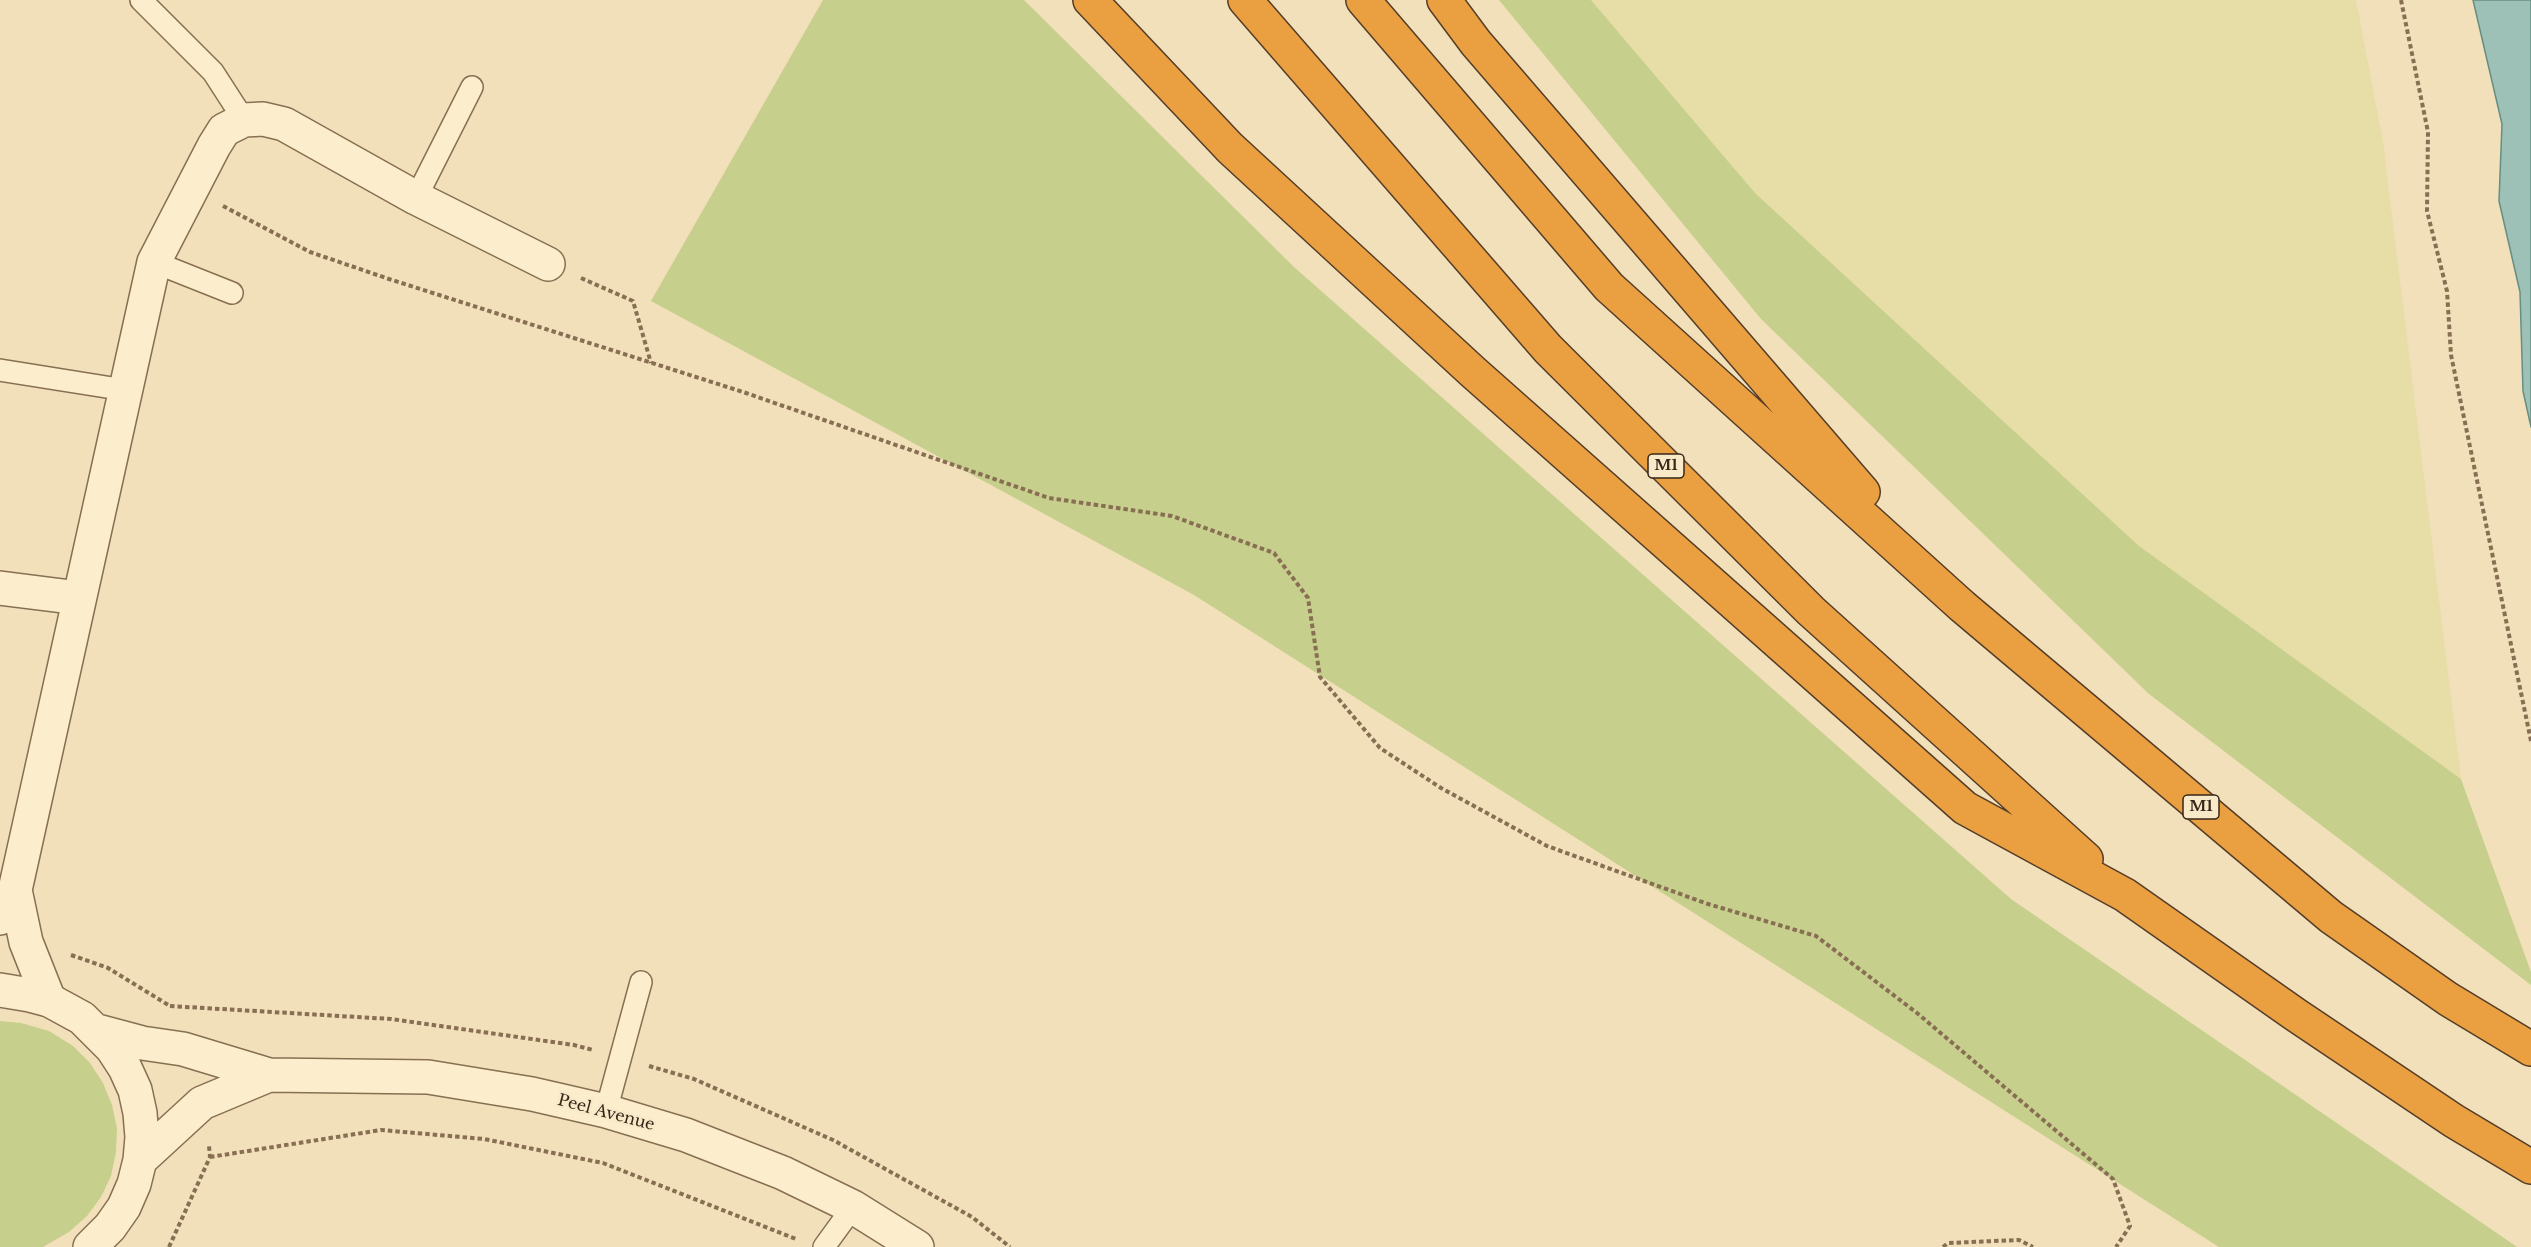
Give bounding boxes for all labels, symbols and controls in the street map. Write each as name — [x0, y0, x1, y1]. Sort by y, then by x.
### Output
road number: M1 — [1648, 454, 1684, 478]
road number: M1 — [2183, 795, 2219, 819]
street label: Peel Avenue — [555, 1091, 657, 1135]

